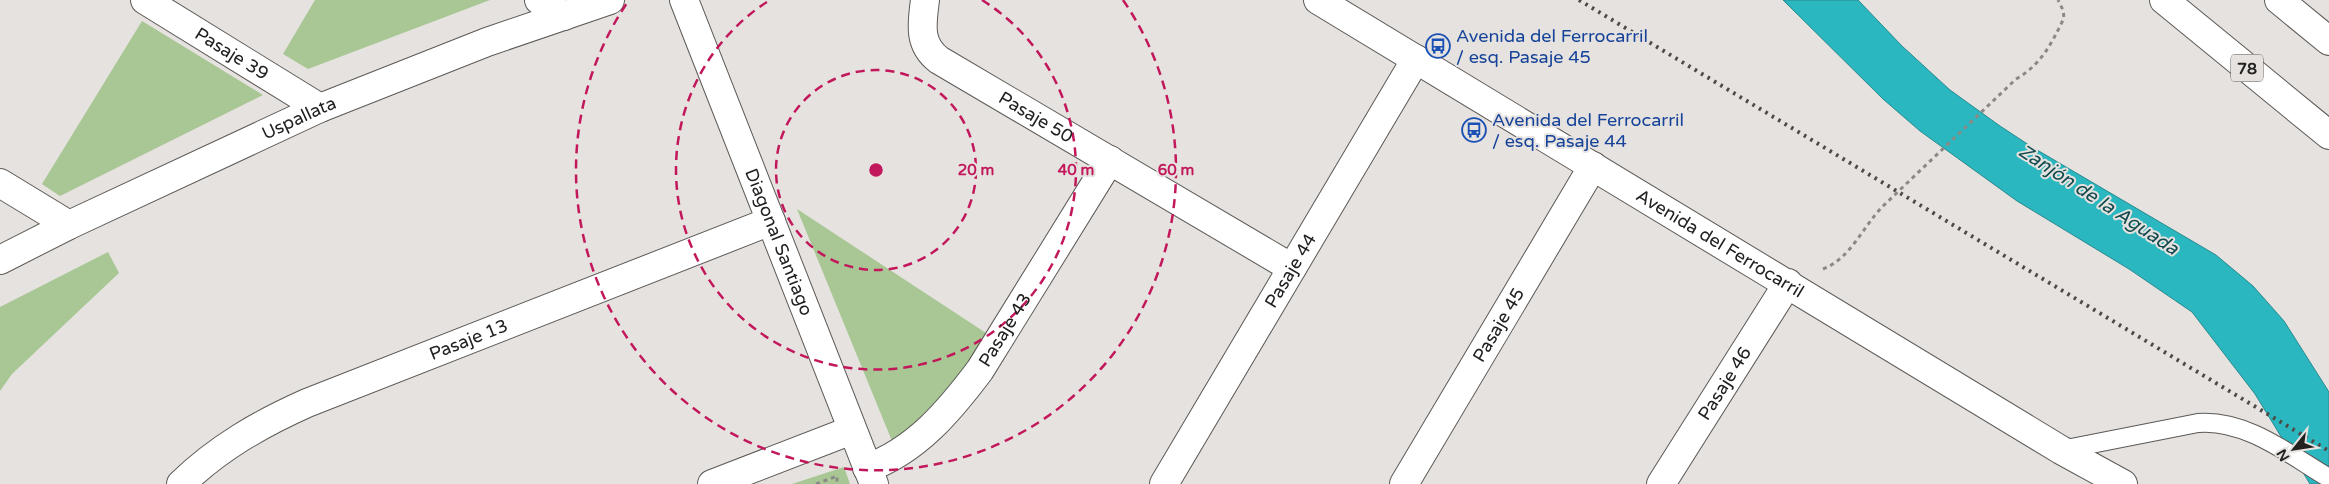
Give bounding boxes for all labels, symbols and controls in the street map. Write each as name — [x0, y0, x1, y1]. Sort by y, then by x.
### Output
street label: Pasaje 39 — [191, 23, 273, 85]
place label: Avenida del Ferrocarril / esq. Pasaje 45 — [1456, 25, 1648, 68]
bus stop icon: Avenida del Ferrocarril / esq. Pasaje 45 — [1425, 33, 1451, 59]
road number: 78 — [2231, 54, 2263, 82]
street label: Pasaje 50 — [995, 87, 1077, 148]
street label: Uspallata — [258, 92, 339, 145]
place label: Avenida del Ferrocarril / esq. Pasaje 44 — [1492, 109, 1684, 152]
bus stop icon: Avenida del Ferrocarril / esq. Pasaje 44 — [1461, 117, 1487, 143]
water label: Zanjón de la Aguada — [2014, 140, 2184, 260]
centre of rings — [867, 161, 885, 179]
text: 20 m — [958, 161, 994, 179]
text: 40 m — [1058, 161, 1094, 179]
text: 60 m — [1158, 161, 1194, 179]
street label: Diagonal Santiago — [740, 165, 818, 319]
street label: Avenida del Ferrocarril — [1632, 184, 1808, 303]
street label: Pasaje 44 — [1260, 230, 1321, 312]
street label: Pasaje 45 — [1468, 284, 1529, 366]
street label: Pasaje 43 — [974, 289, 1036, 371]
street label: Pasaje 13 — [426, 314, 511, 365]
street label: Pasaje 46 — [1693, 343, 1756, 424]
north arrow — [2269, 424, 2319, 474]
text: N — [2273, 446, 2293, 464]

